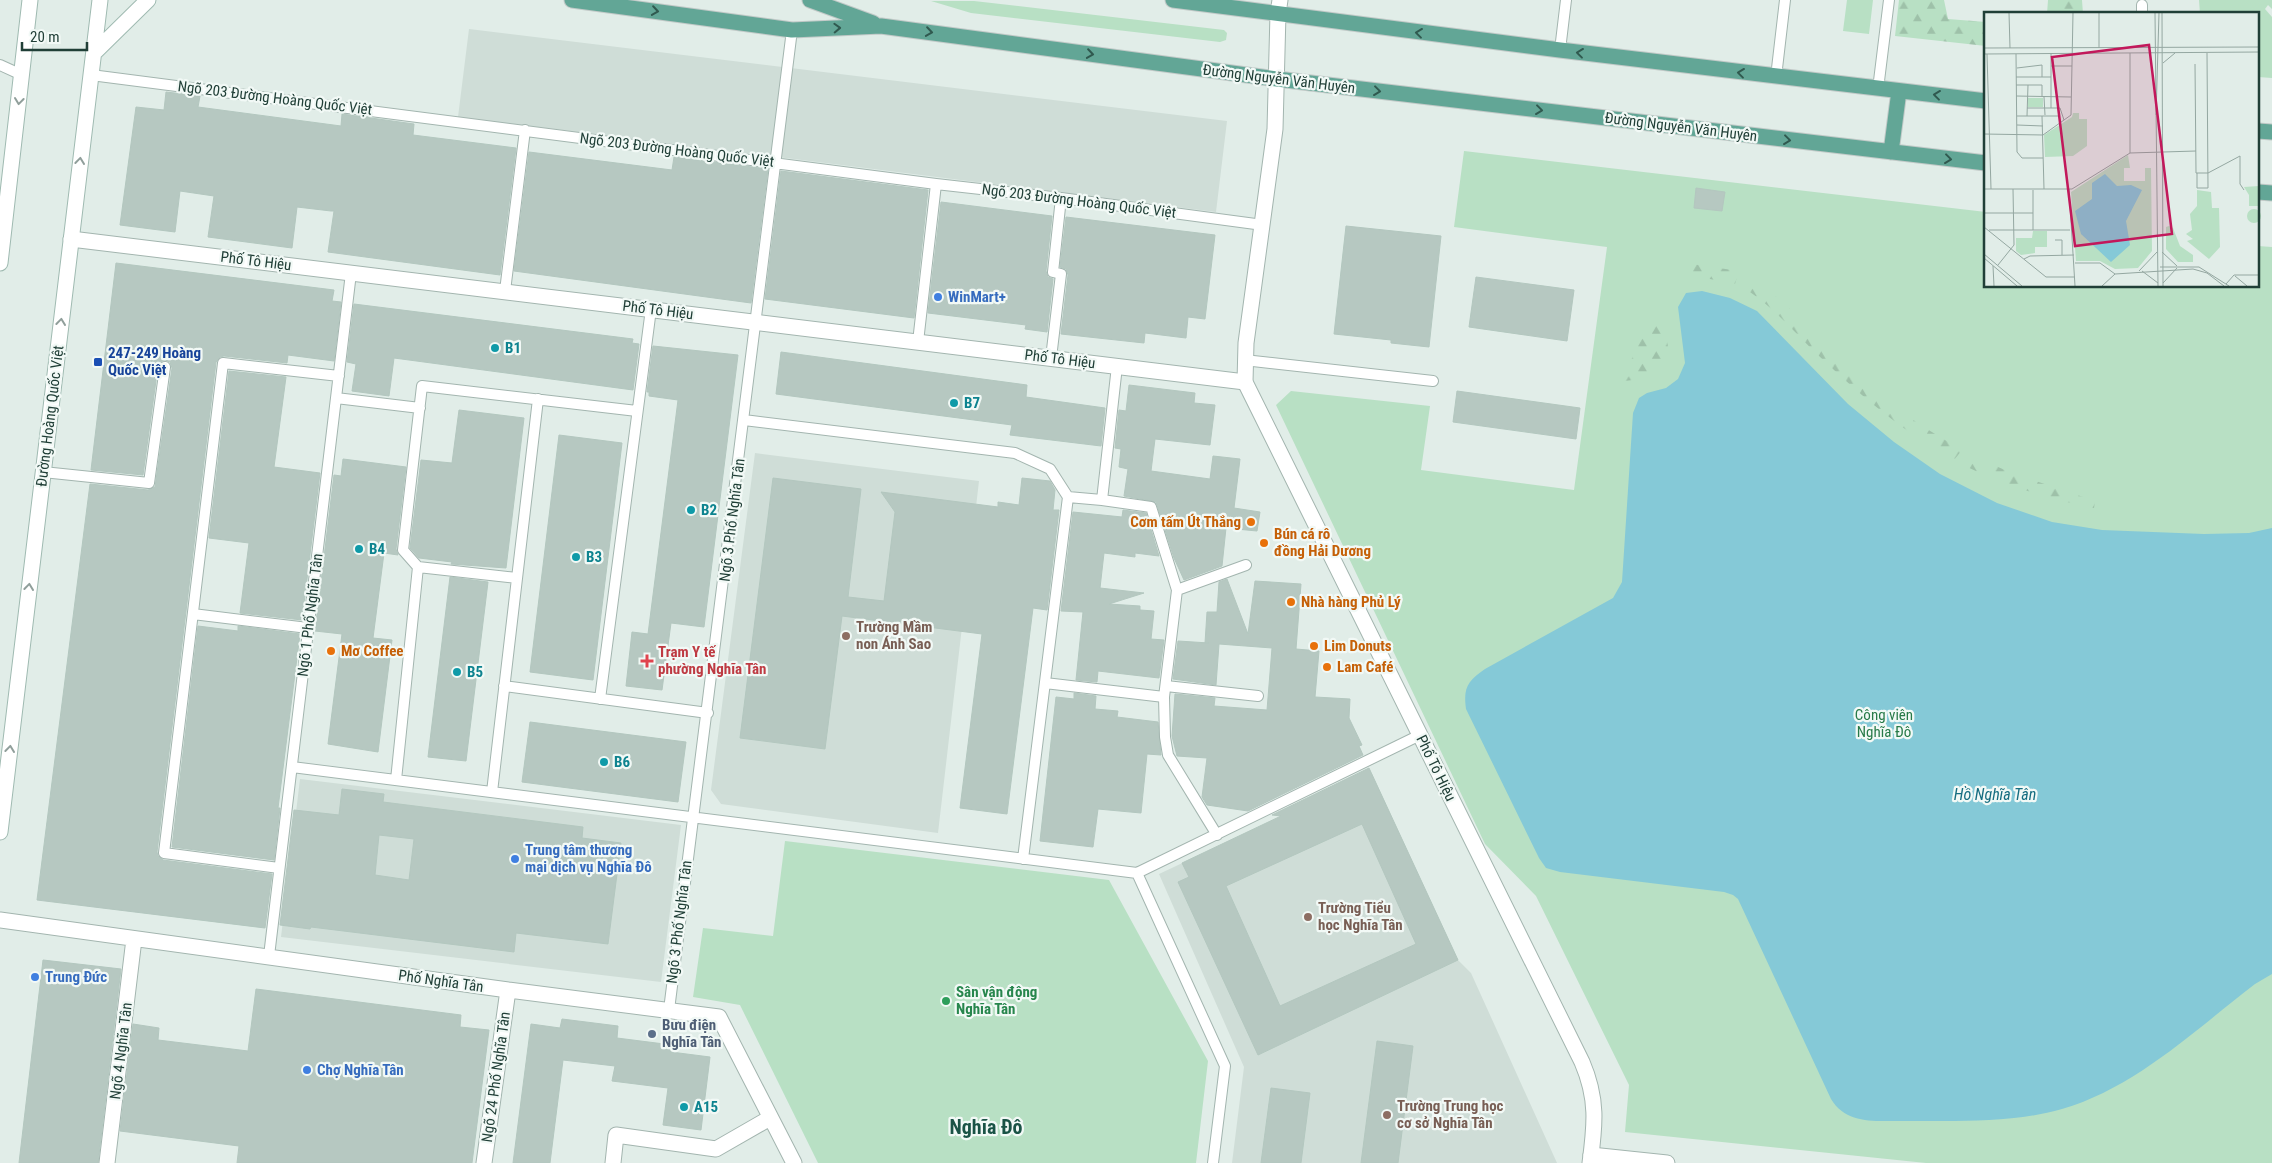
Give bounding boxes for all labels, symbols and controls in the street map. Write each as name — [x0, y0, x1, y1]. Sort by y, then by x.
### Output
one-way arrow — [652, 5, 660, 16]
inset map — [1984, 12, 2260, 288]
scale bar — [22, 20, 88, 52]
one-way arrow — [833, 22, 841, 33]
one-way arrow — [926, 26, 934, 37]
text: 20 m — [30, 28, 60, 46]
one-way arrow — [1414, 28, 1422, 39]
one-way arrow — [1087, 48, 1095, 59]
one-way arrow — [1576, 48, 1584, 59]
street label: Đường Nguyễn Văn Huyên — [1202, 61, 1356, 97]
one-way arrow — [1737, 68, 1745, 79]
street label: Ngõ 203 Đường Hoàng Quốc Việt — [177, 77, 373, 119]
one-way arrow — [1374, 85, 1382, 96]
one-way arrow — [1933, 91, 1942, 101]
one-way arrow — [14, 97, 25, 105]
one-way arrow — [1535, 104, 1543, 115]
street label: Đường Nguyễn Văn Huyên — [1604, 109, 1758, 145]
street label: Ngõ 203 Đường Hoàng Quốc Việt — [579, 129, 775, 171]
one-way arrow — [1783, 134, 1791, 145]
one-way arrow — [1945, 153, 1953, 164]
one-way arrow — [74, 156, 85, 164]
street label: Ngõ 203 Đường Hoàng Quốc Việt — [981, 180, 1177, 222]
street label: Phố Tô Hiệu — [220, 248, 292, 274]
place label: WinMart+ — [948, 288, 1006, 306]
marker: WinMart+ — [932, 291, 944, 303]
street label: Phố Tô Hiệu — [622, 297, 694, 323]
one-way arrow — [55, 318, 66, 326]
place label: B1 — [505, 339, 521, 357]
marker: B1 — [489, 342, 501, 354]
street label: Đường Hoàng Quốc Việt — [32, 344, 68, 488]
place label: 247-249 Hoàng Quốc Việt — [108, 344, 201, 379]
street label: Phố Tô Hiệu — [1024, 346, 1096, 372]
marker: 247-249 Hoàng Quốc Việt — [92, 356, 104, 368]
place label: B7 — [964, 394, 980, 412]
marker: B7 — [948, 397, 960, 409]
street label: Ngõ 3 Phố Nghĩa Tân — [715, 457, 749, 583]
place label: B2 — [701, 501, 717, 519]
marker: B2 — [685, 504, 697, 516]
place label: Cơm tấm Út Thắng — [1130, 513, 1241, 531]
marker: Cơm tấm Út Thắng — [1245, 516, 1257, 528]
place label: Bún cá rô đồng Hải Dương — [1274, 525, 1371, 560]
marker: Bún cá rô đồng Hải Dương — [1258, 537, 1270, 549]
place label: B4 — [369, 540, 385, 558]
marker: B4 — [353, 543, 365, 555]
place label: B3 — [586, 548, 602, 566]
marker: B3 — [570, 551, 582, 563]
street label: Ngõ 1 Phố Nghĩa Tân — [293, 552, 327, 678]
one-way arrow — [23, 583, 34, 591]
place label: Nhà hàng Phủ Lý — [1301, 593, 1401, 611]
marker: Nhà hàng Phủ Lý — [1285, 596, 1297, 608]
place label: Trường Mầm non Ánh Sao — [856, 618, 932, 653]
marker: Trường Mầm non Ánh Sao — [840, 630, 852, 642]
place label: Lim Donuts — [1324, 637, 1392, 655]
marker: Lim Donuts — [1308, 640, 1320, 652]
place label: Mơ Coffee — [341, 642, 404, 660]
place label: Trạm Y tế phường Nghĩa Tân — [658, 643, 767, 678]
marker: Mơ Coffee — [325, 645, 337, 657]
marker: Trạm Y tế phường Nghĩa Tân — [640, 654, 654, 668]
place label: Lam Café — [1337, 658, 1393, 676]
marker: Lam Café — [1321, 661, 1333, 673]
place label: B5 — [467, 663, 483, 681]
marker: B5 — [451, 666, 463, 678]
park label: Công viên Nghĩa Đô — [1855, 706, 1913, 741]
street label: Phố Tô Hiệu — [1412, 732, 1460, 804]
one-way arrow — [4, 745, 15, 753]
place label: B6 — [614, 753, 630, 771]
marker: B6 — [598, 756, 610, 768]
water label: Hồ Nghĩa Tân — [1954, 785, 2036, 804]
place label: Trung tâm thương mại dịch vụ Nghĩa Đô — [525, 841, 652, 876]
marker: Trung tâm thương mại dịch vụ Nghĩa Đô — [509, 853, 521, 865]
street label: Ngõ 3 Phố Nghĩa Tân — [662, 859, 696, 985]
place label: Trường Tiểu học Nghĩa Tân — [1318, 899, 1403, 934]
marker: Trường Tiểu học Nghĩa Tân — [1302, 911, 1314, 923]
street label: Phố Nghĩa Tân — [397, 966, 485, 996]
place label: Trung Đức — [45, 968, 107, 986]
marker: Trung Đức — [29, 971, 41, 983]
place label: Sân vận động Nghĩa Tân — [956, 983, 1037, 1018]
marker: Sân vận động Nghĩa Tân — [940, 995, 952, 1007]
street label: Ngõ 4 Nghĩa Tân — [106, 1001, 136, 1101]
street label: Ngõ 24 Phố Nghĩa Tân — [478, 1011, 514, 1143]
place label: Bưu điện Nghĩa Tân — [662, 1016, 722, 1051]
marker: Bưu điện Nghĩa Tân — [646, 1028, 658, 1040]
place label: Chợ Nghĩa Tân — [317, 1061, 404, 1079]
marker: Chợ Nghĩa Tân — [301, 1064, 313, 1076]
place label: Trường Trung học cơ sở Nghĩa Tân — [1397, 1097, 1504, 1132]
place label: A15 — [694, 1098, 718, 1116]
marker: A15 — [678, 1101, 690, 1113]
marker: Trường Trung học cơ sở Nghĩa Tân — [1381, 1109, 1393, 1121]
district label: Nghĩa Đô — [950, 1115, 1023, 1139]

